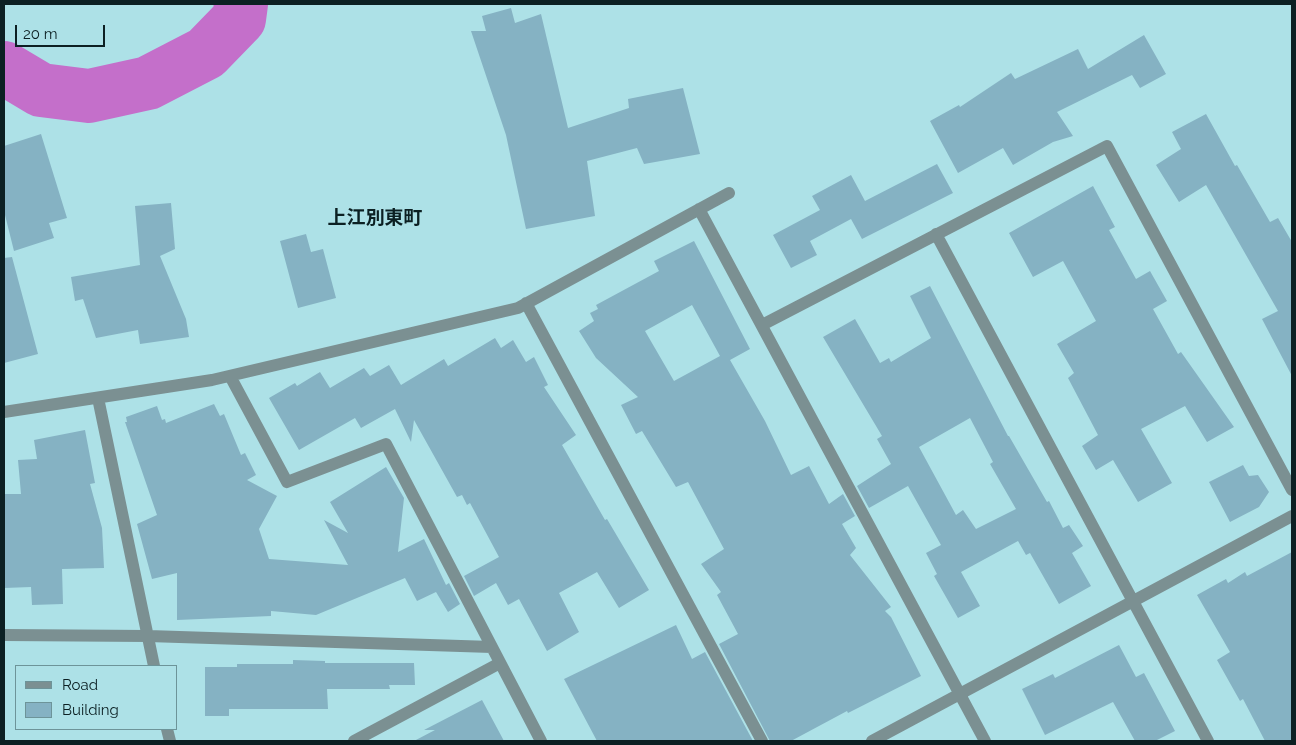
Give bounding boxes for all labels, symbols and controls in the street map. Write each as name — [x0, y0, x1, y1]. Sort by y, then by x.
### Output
scale bar — [18, 15, 108, 47]
text: 20 m — [23, 25, 58, 43]
district label: 上江別東町 — [328, 207, 422, 229]
legend — [15, 665, 178, 730]
text: Road — [62, 676, 98, 694]
text: Building — [62, 701, 119, 719]

